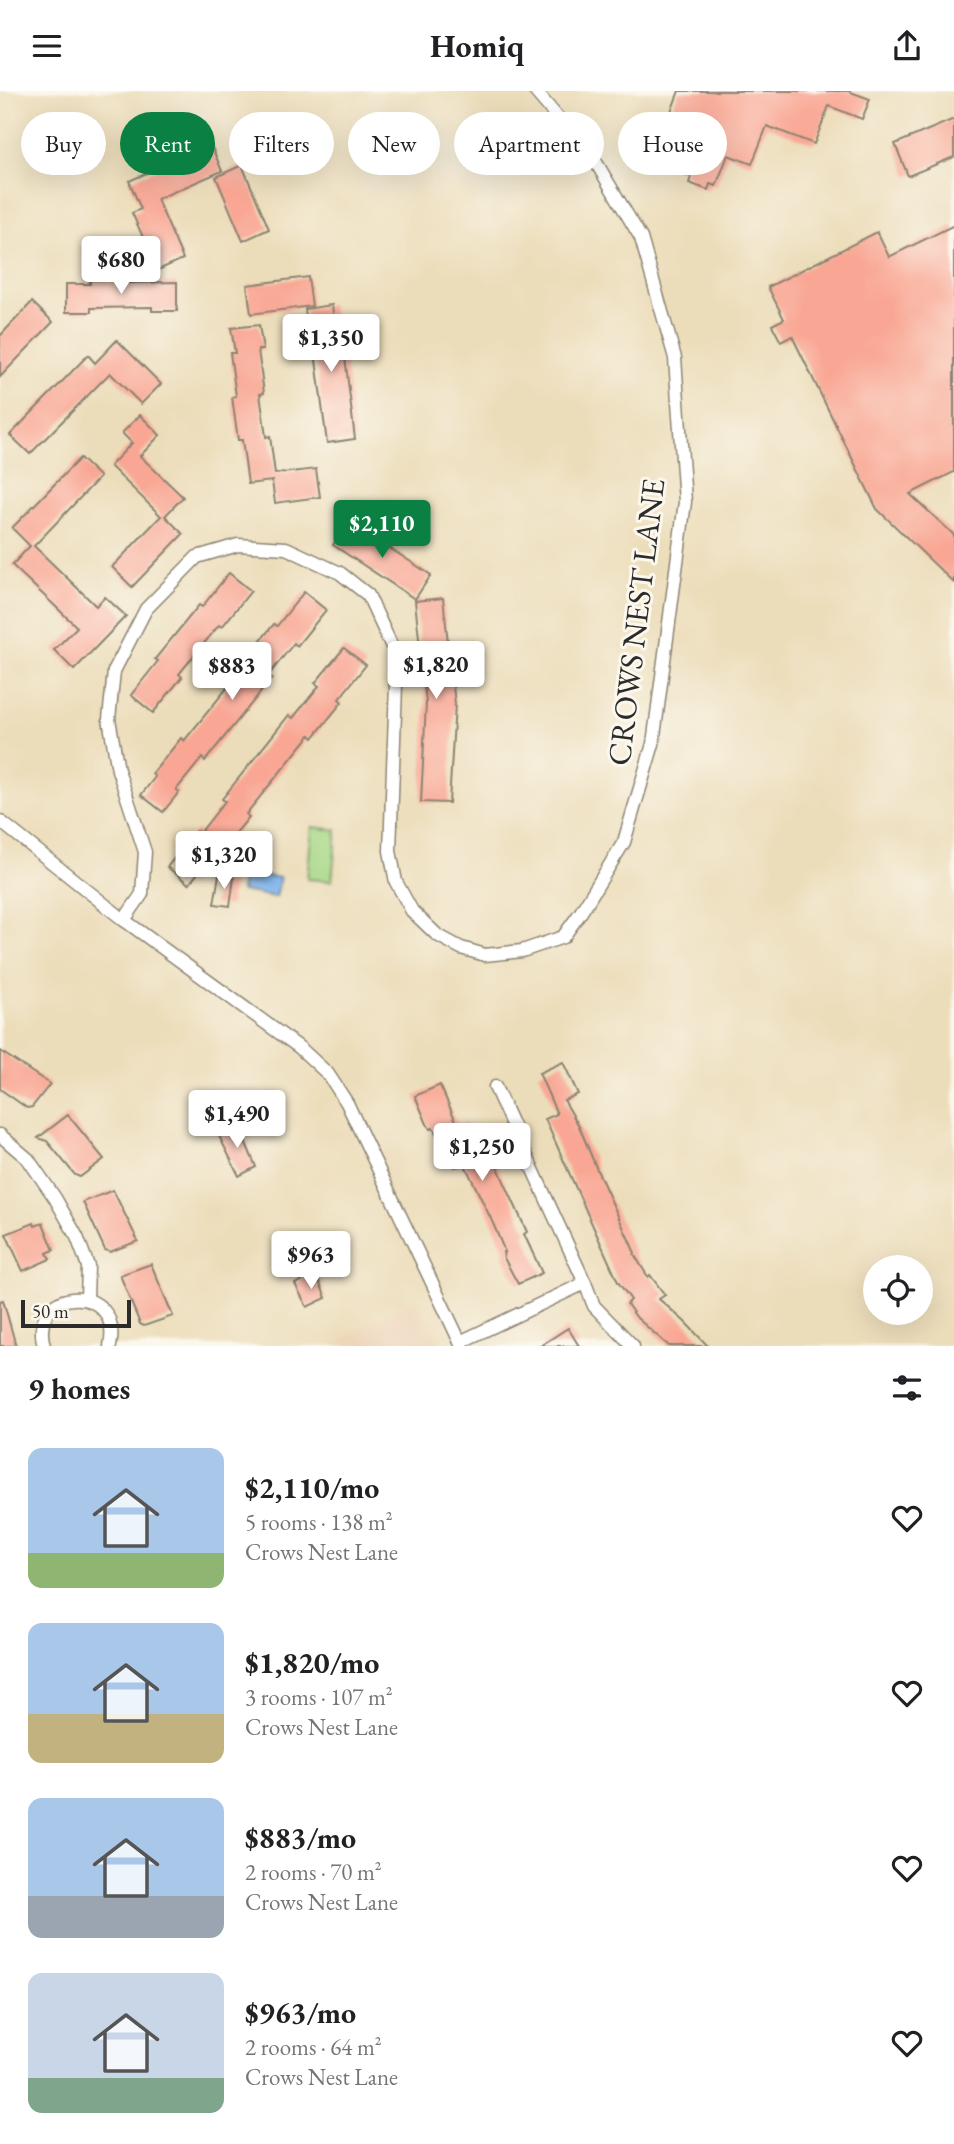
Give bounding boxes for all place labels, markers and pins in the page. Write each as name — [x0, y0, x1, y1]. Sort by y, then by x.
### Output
pin: $680 — [80, 237, 162, 296]
pin: $1,350 — [274, 315, 388, 374]
pin: $2,110 — [325, 501, 439, 560]
pin: $1,820 — [379, 641, 493, 701]
pin: $883 — [191, 643, 273, 702]
pin: $1,320 — [167, 831, 281, 891]
pin: $1,490 — [180, 1091, 294, 1150]
pin: $1,250 — [425, 1123, 539, 1183]
pin: $963 — [270, 1231, 352, 1291]

